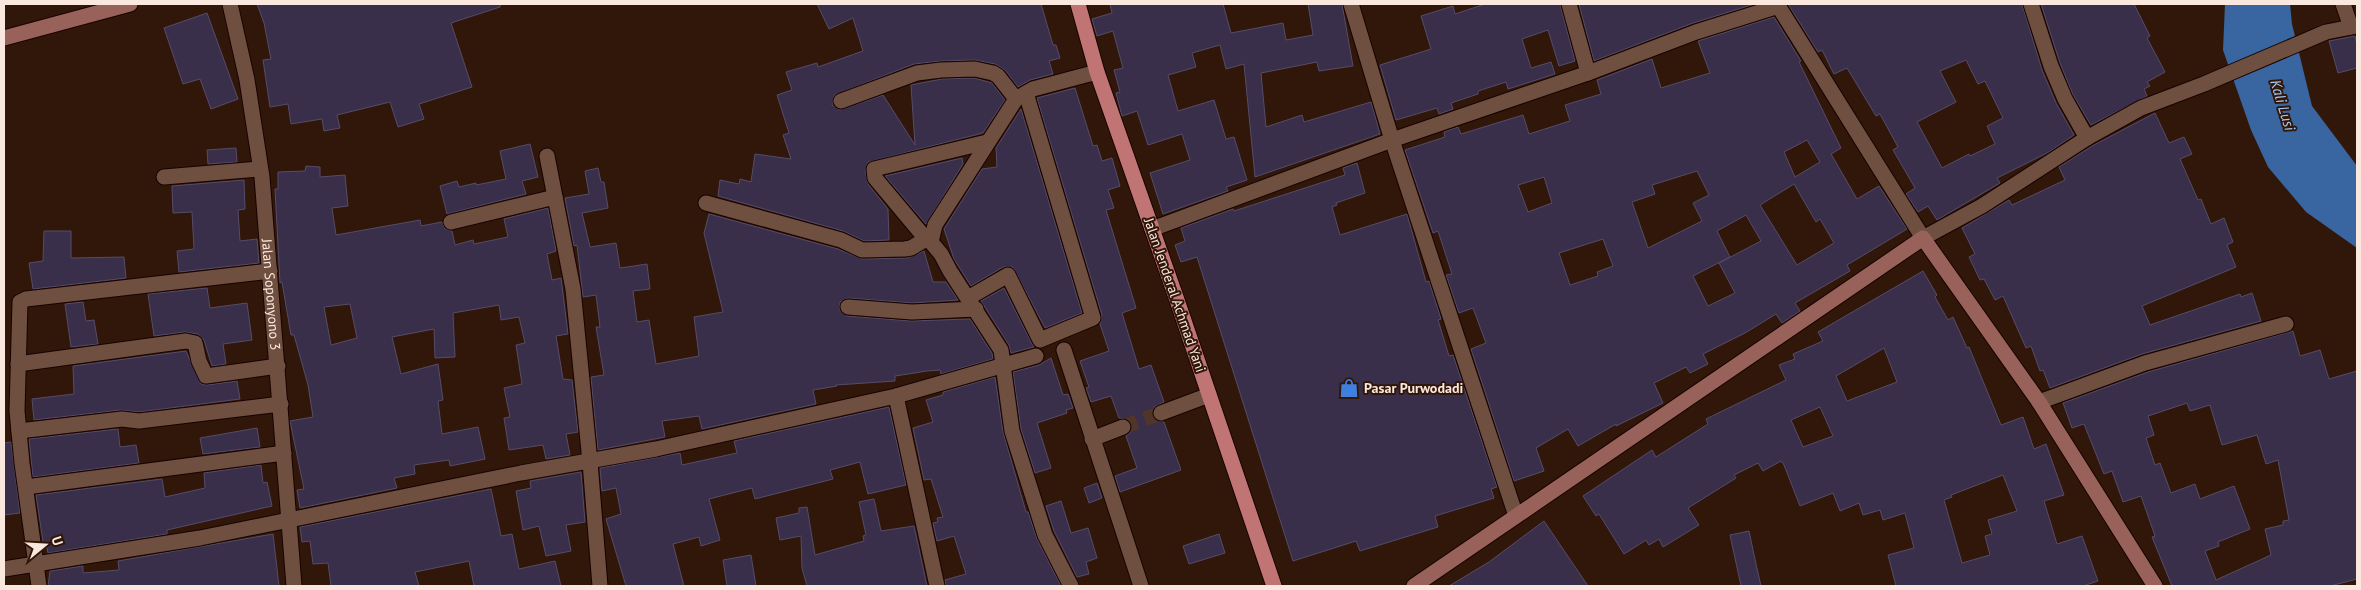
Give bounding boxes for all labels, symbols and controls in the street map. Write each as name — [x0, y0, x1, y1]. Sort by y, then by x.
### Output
water label: Kali Lusi — [2266, 77, 2300, 134]
street label: Jalan Jenderal Achmad Yani — [1140, 214, 1210, 375]
street label: Jalan Soponyono 3 — [258, 237, 285, 351]
shop icon: Pasar Purwodadi — [1338, 377, 1360, 399]
place label: Pasar Purwodadi — [1364, 379, 1463, 397]
north arrow — [20, 520, 70, 570]
text: U — [47, 534, 67, 548]

